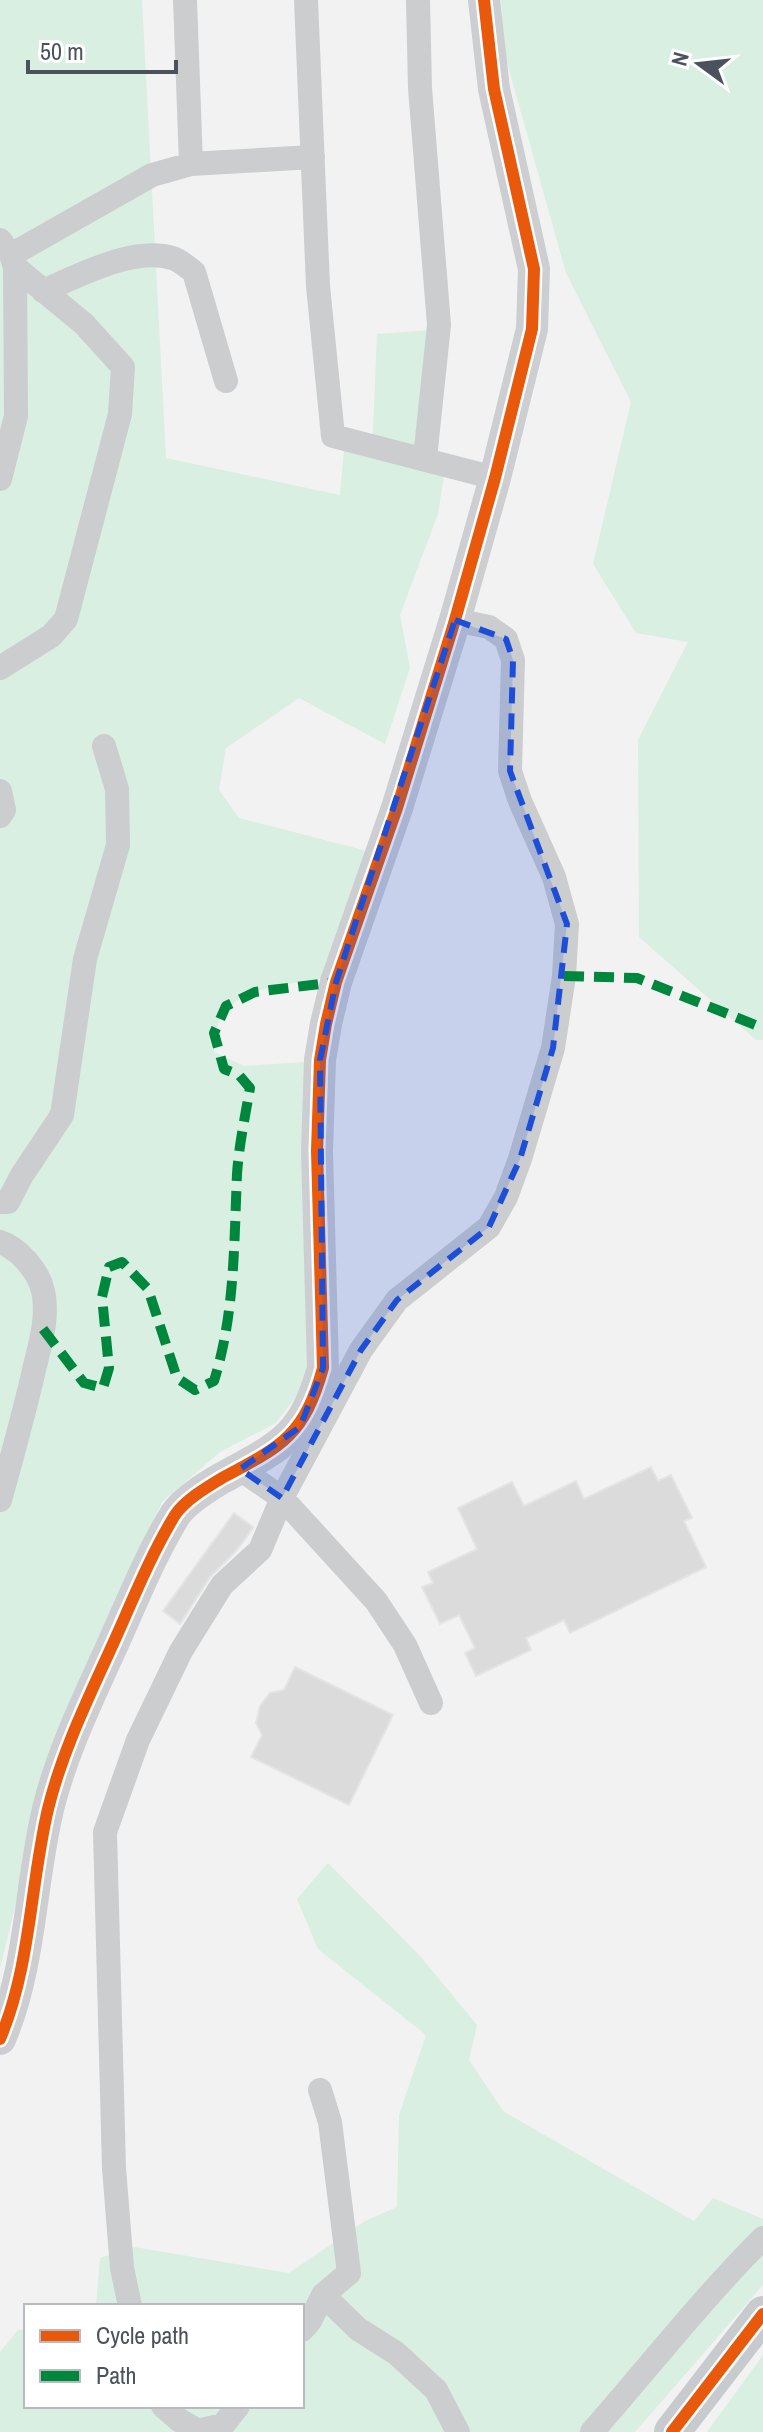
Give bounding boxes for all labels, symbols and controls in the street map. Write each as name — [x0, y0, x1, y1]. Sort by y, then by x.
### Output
scale bar — [28, 24, 176, 74]
north arrow — [659, 24, 739, 104]
text: 50 m — [40, 35, 84, 67]
text: N — [664, 49, 696, 69]
legend — [24, 2304, 304, 2408]
text: Cycle path — [96, 2319, 189, 2351]
text: Path — [96, 2359, 137, 2391]

